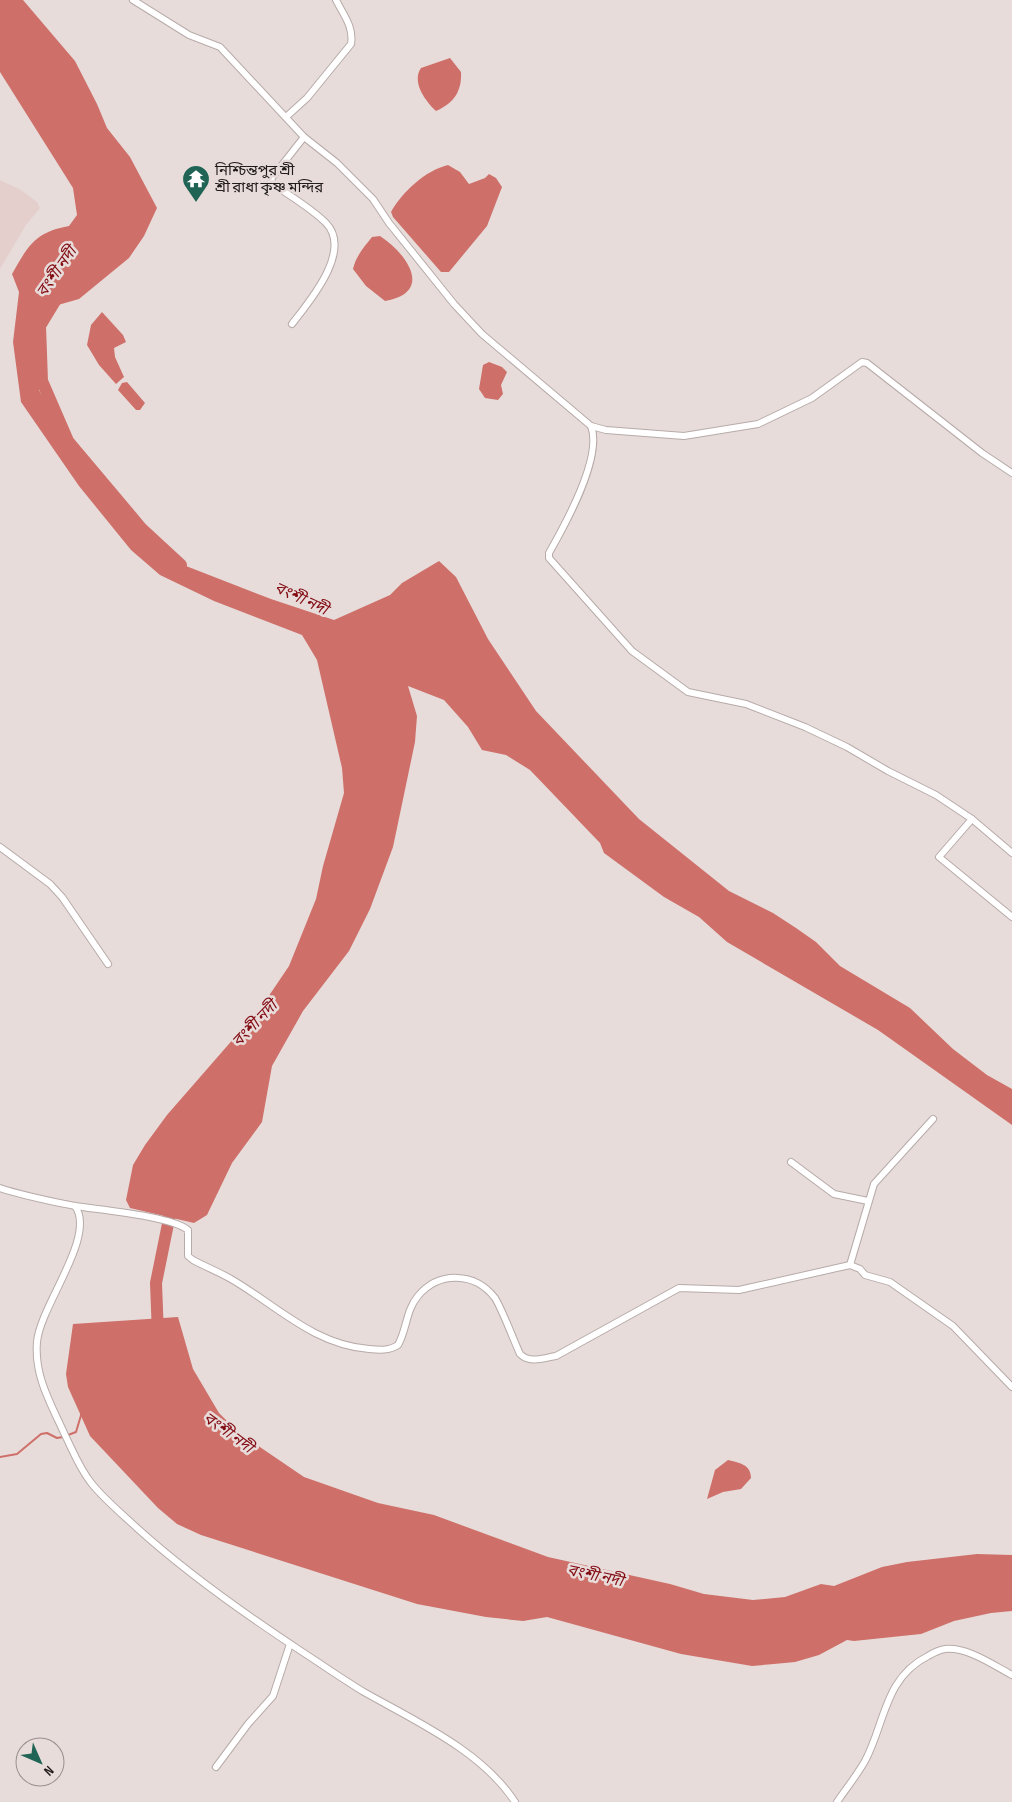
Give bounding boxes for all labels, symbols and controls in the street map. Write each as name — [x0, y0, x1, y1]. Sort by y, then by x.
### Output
place label: নিশ্চিন্তপুর শ্রী শ্রী রাধা কৃষ্ণ মন্দির — [214, 161, 324, 197]
temple icon: নিশ্চিন্তপুর শ্রী শ্রী রাধা কৃষ্ণ মন্দির — [181, 164, 211, 203]
water label: বংশী নদী — [32, 240, 83, 301]
water label: বংশী নদী — [271, 577, 334, 621]
water label: বংশী নদী — [228, 994, 284, 1051]
water label: বংশী নদী — [199, 1408, 259, 1459]
water label: বংশী নদী — [565, 1560, 628, 1592]
north arrow — [15, 1737, 65, 1787]
text: N — [40, 1762, 57, 1779]

